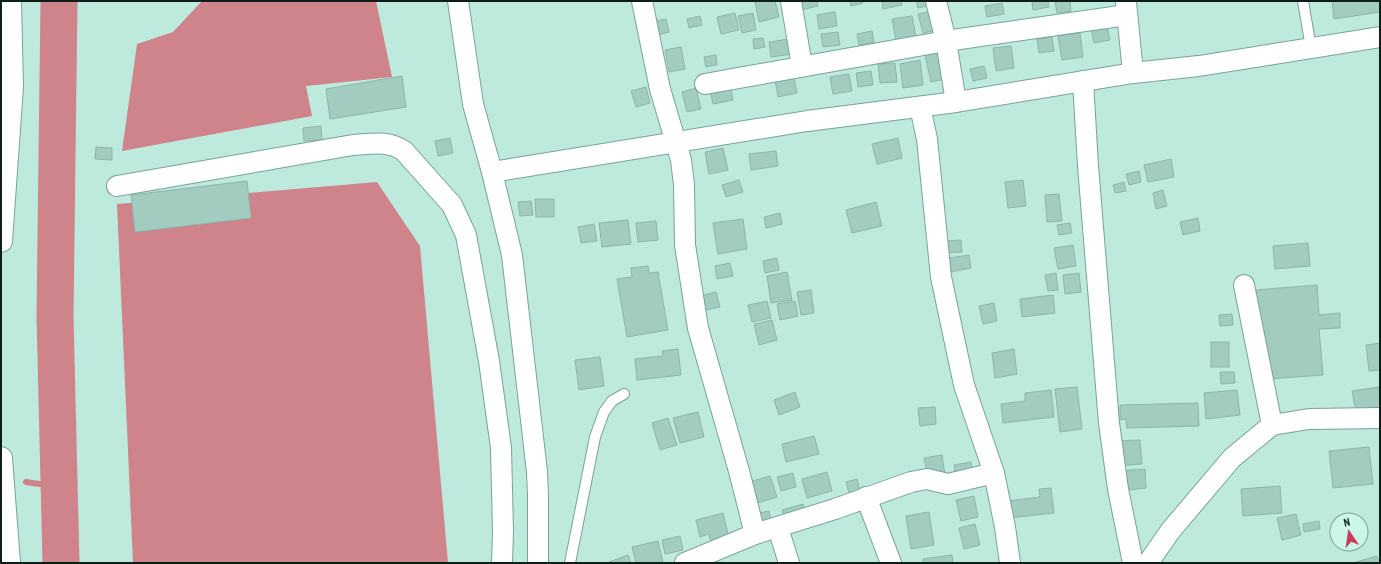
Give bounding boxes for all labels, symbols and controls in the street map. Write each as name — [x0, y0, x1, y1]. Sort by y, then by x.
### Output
north arrow — [1329, 512, 1369, 552]
text: N — [1342, 515, 1351, 530]

